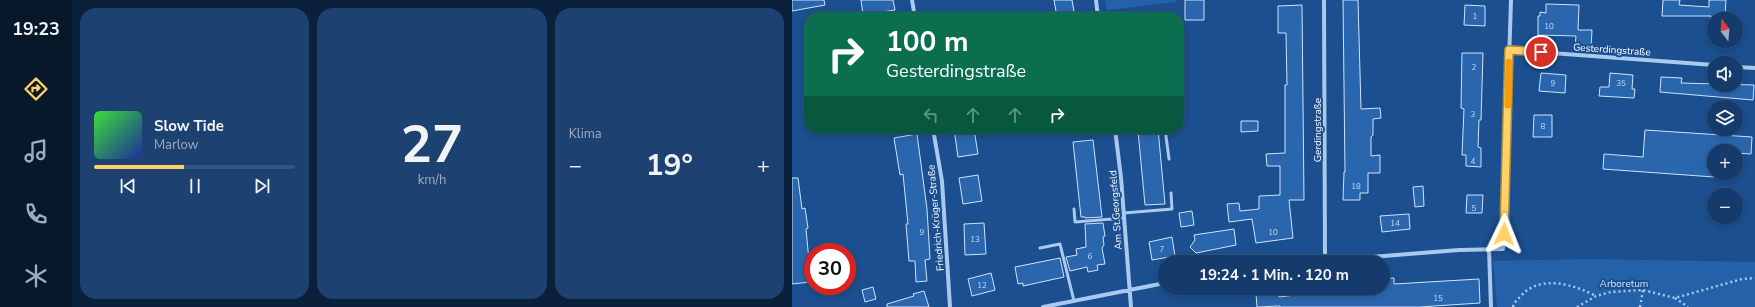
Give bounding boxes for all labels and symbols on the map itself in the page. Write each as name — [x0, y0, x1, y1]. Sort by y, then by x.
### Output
house number: 1 — [1473, 11, 1478, 22]
north arrow — [1707, 12, 1743, 48]
house number: 10 — [1544, 21, 1554, 32]
pin — [1524, 35, 1558, 69]
street label: Gesterdingstraße — [1573, 40, 1651, 60]
house number: 2 — [1472, 62, 1477, 73]
house number: 9 — [1551, 78, 1556, 89]
house number: 35 — [1616, 78, 1626, 89]
street label: Gerdingstraße — [1311, 98, 1325, 162]
house number: 3 — [1471, 109, 1476, 120]
house number: 8 — [1541, 121, 1546, 132]
house number: 4 — [1471, 156, 1476, 167]
street label: Friedrich-Krüger-Straße — [924, 164, 948, 272]
street label: Am St.Georgsfeld — [1106, 170, 1126, 250]
house number: 18 — [1351, 181, 1361, 192]
house number: 5 — [1472, 203, 1477, 214]
position arrow — [1483, 213, 1525, 255]
house number: 14 — [1390, 218, 1400, 229]
house number: 9 — [920, 227, 925, 238]
house number: 10 — [1268, 227, 1278, 238]
house number: 13 — [970, 234, 980, 245]
speed limit sign: 30 — [804, 243, 856, 295]
house number: 7 — [1160, 244, 1165, 255]
house number: 6 — [1088, 251, 1093, 262]
park label: Arboretum — [1600, 277, 1648, 291]
house number: 12 — [977, 280, 987, 291]
house number: 15 — [1433, 293, 1443, 304]

